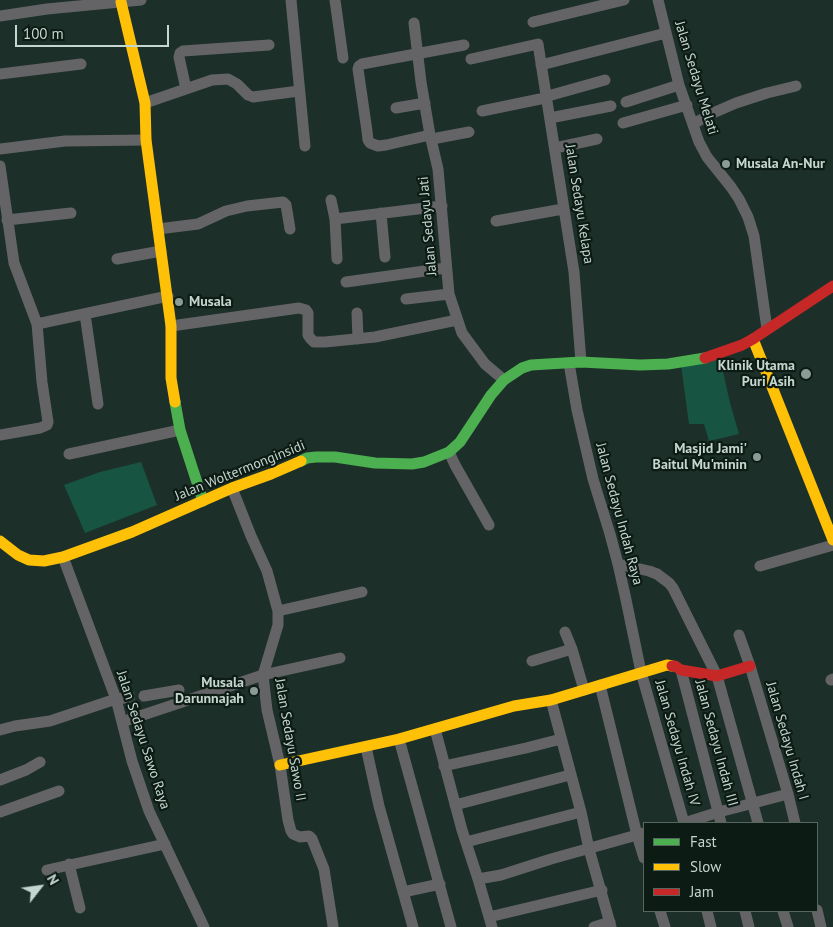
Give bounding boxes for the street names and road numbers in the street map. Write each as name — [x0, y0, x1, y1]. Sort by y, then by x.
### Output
street label: Jalan Sedayu Melati — [671, 19, 721, 137]
street label: Jalan Sedayu Kelapa — [561, 143, 597, 265]
street label: Jalan Sedayu Jati — [415, 176, 441, 276]
street label: Jalan Woltermonginsidi — [172, 437, 308, 505]
street label: Jalan Sedayu Indah Raya — [592, 441, 646, 587]
street label: Jalan Sedayu Sawo Raya — [113, 669, 173, 811]
street label: Jalan Sedayu Sawo II — [271, 677, 309, 803]
street label: Jalan Sedayu Indah IV — [651, 678, 703, 808]
street label: Jalan Sedayu Indah III — [691, 678, 741, 808]
street label: Jalan Sedayu Indah I — [762, 680, 812, 802]

